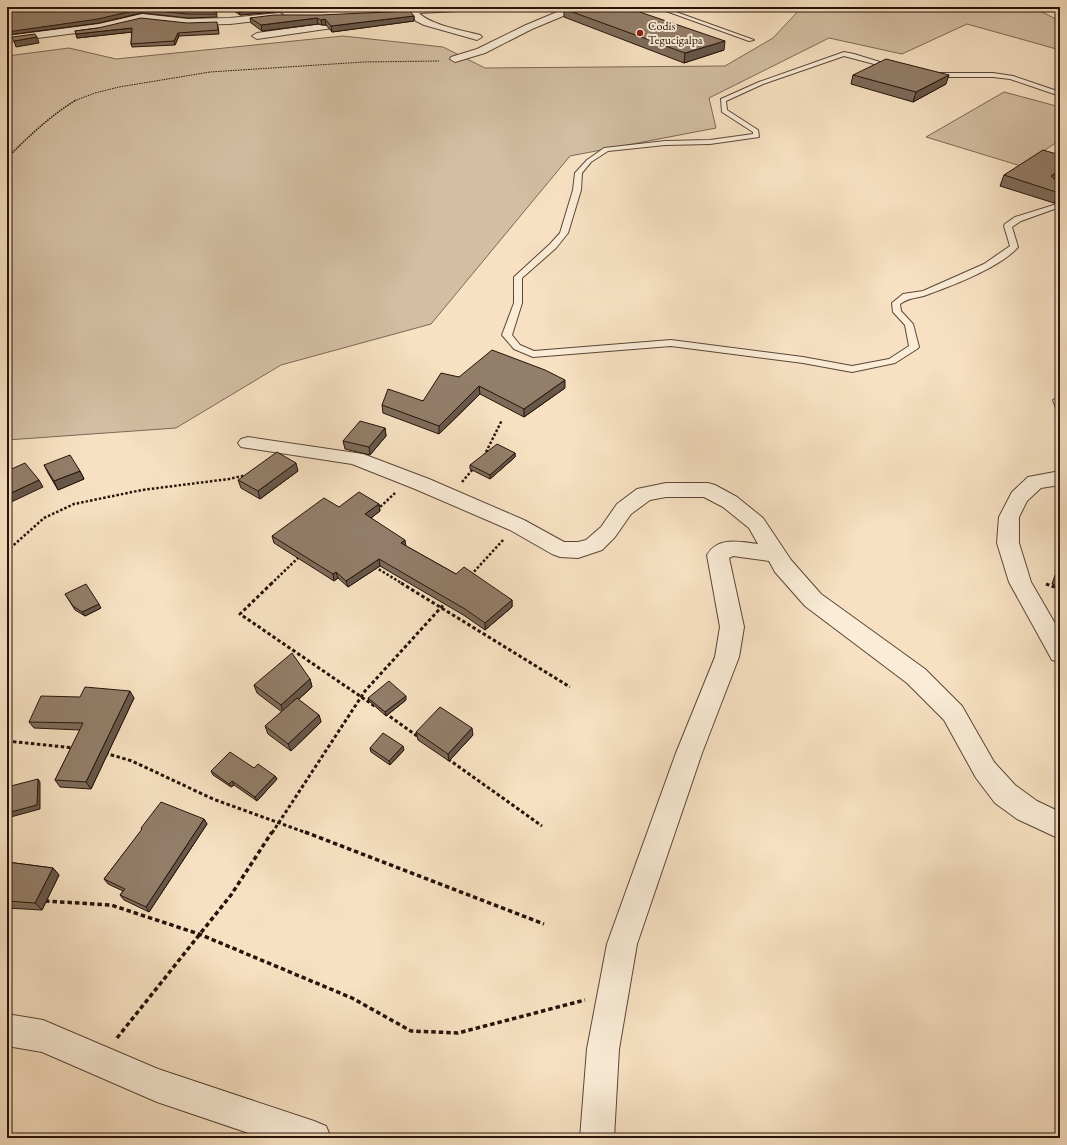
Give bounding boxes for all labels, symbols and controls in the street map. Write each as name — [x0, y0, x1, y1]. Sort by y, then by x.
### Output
place label: Codis Tegucigalpa — [648, 18, 703, 48]
marker: Codis Tegucigalpa — [635, 28, 645, 38]

